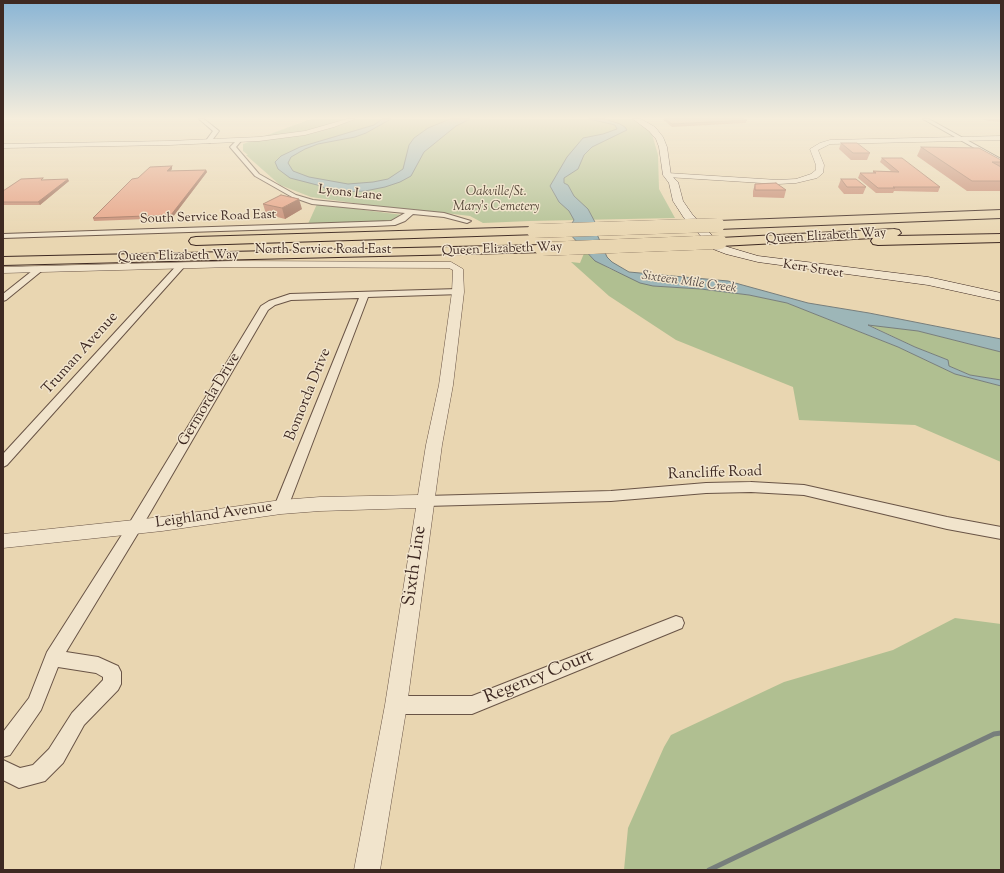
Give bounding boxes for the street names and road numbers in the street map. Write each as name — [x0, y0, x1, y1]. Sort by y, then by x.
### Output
street label: Lyons Lane — [317, 183, 383, 205]
street label: South Service Road East — [140, 208, 276, 228]
street label: Queen Elizabeth Way — [765, 226, 887, 248]
street label: Queen Elizabeth Way — [441, 240, 563, 260]
street label: North Service Road East — [255, 243, 391, 259]
street label: Queen Elizabeth Way — [117, 248, 239, 266]
street label: Kerr Street — [782, 258, 844, 282]
street label: Truman Avenue — [39, 309, 123, 399]
street label: Bomorda Drive — [282, 346, 336, 444]
street label: Germorda Drive — [175, 350, 245, 450]
street label: Rancliffe Road — [668, 463, 762, 485]
street label: Leighland Avenue — [154, 499, 274, 533]
street label: Sixth Line — [400, 524, 432, 608]
street label: Regency Court — [481, 646, 597, 710]

